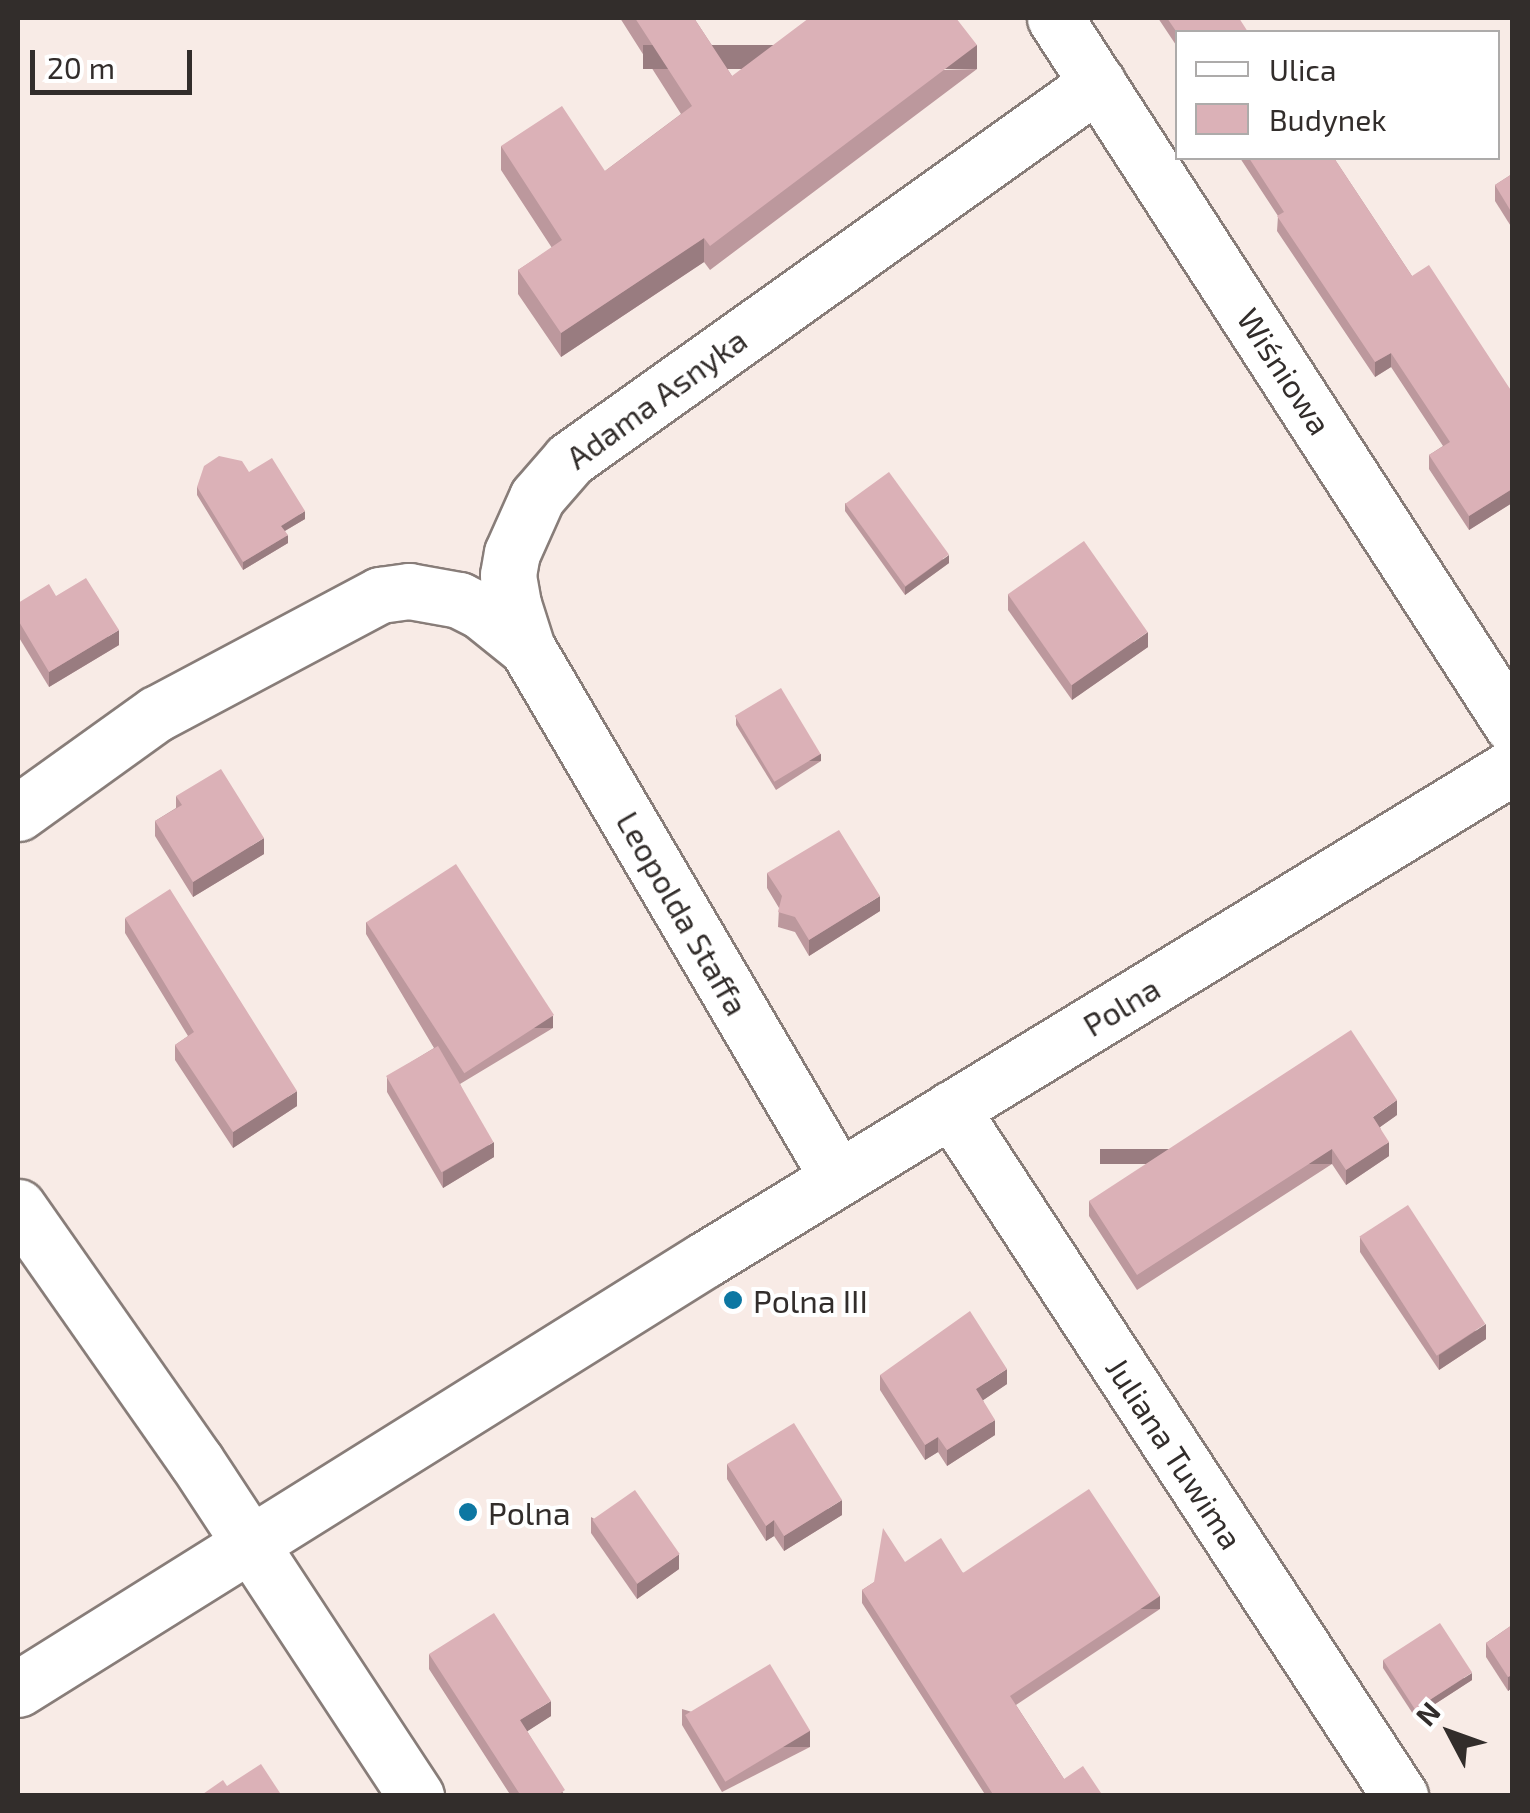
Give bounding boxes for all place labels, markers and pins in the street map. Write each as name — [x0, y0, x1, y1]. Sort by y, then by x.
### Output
place label: Polna III — [753, 1281, 868, 1319]
marker: Polna III — [722, 1289, 744, 1311]
place label: Polna — [488, 1493, 571, 1531]
marker: Polna — [457, 1501, 479, 1523]

